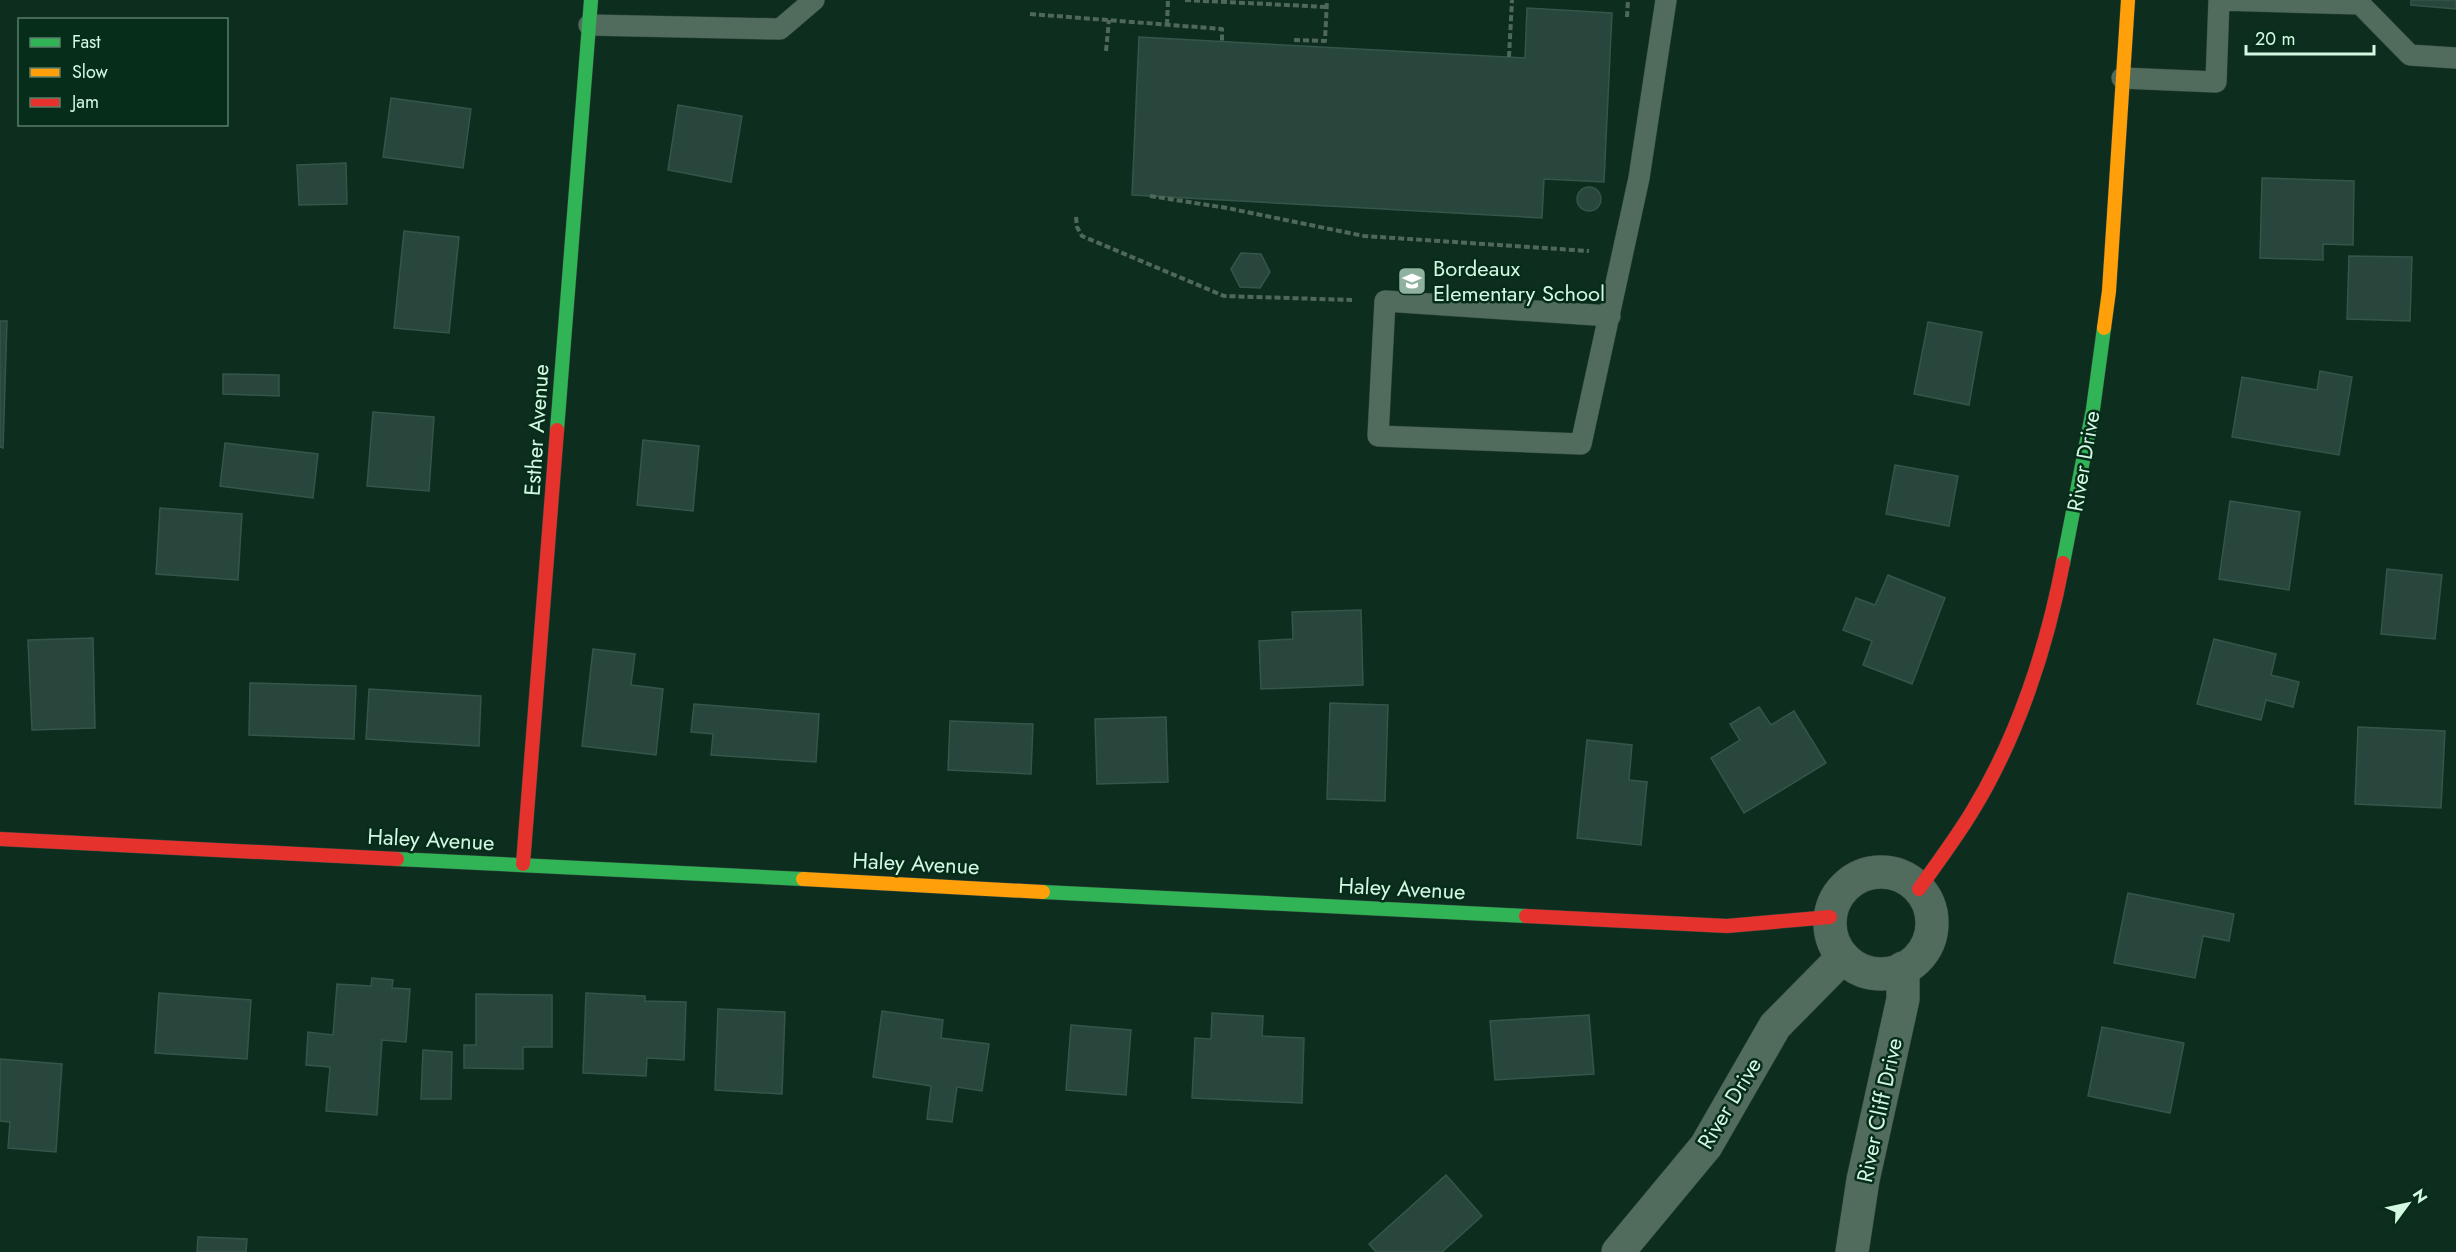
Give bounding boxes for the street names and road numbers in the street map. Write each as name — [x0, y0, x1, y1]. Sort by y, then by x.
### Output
street label: Esther Avenue — [515, 363, 557, 497]
street label: River Drive — [2058, 408, 2108, 514]
street label: Haley Avenue — [367, 820, 495, 858]
street label: Haley Avenue — [852, 844, 980, 882]
street label: Haley Avenue — [1338, 869, 1466, 907]
street label: River Cliff Drive — [1848, 1035, 1910, 1185]
street label: River Drive — [1689, 1051, 1769, 1155]

